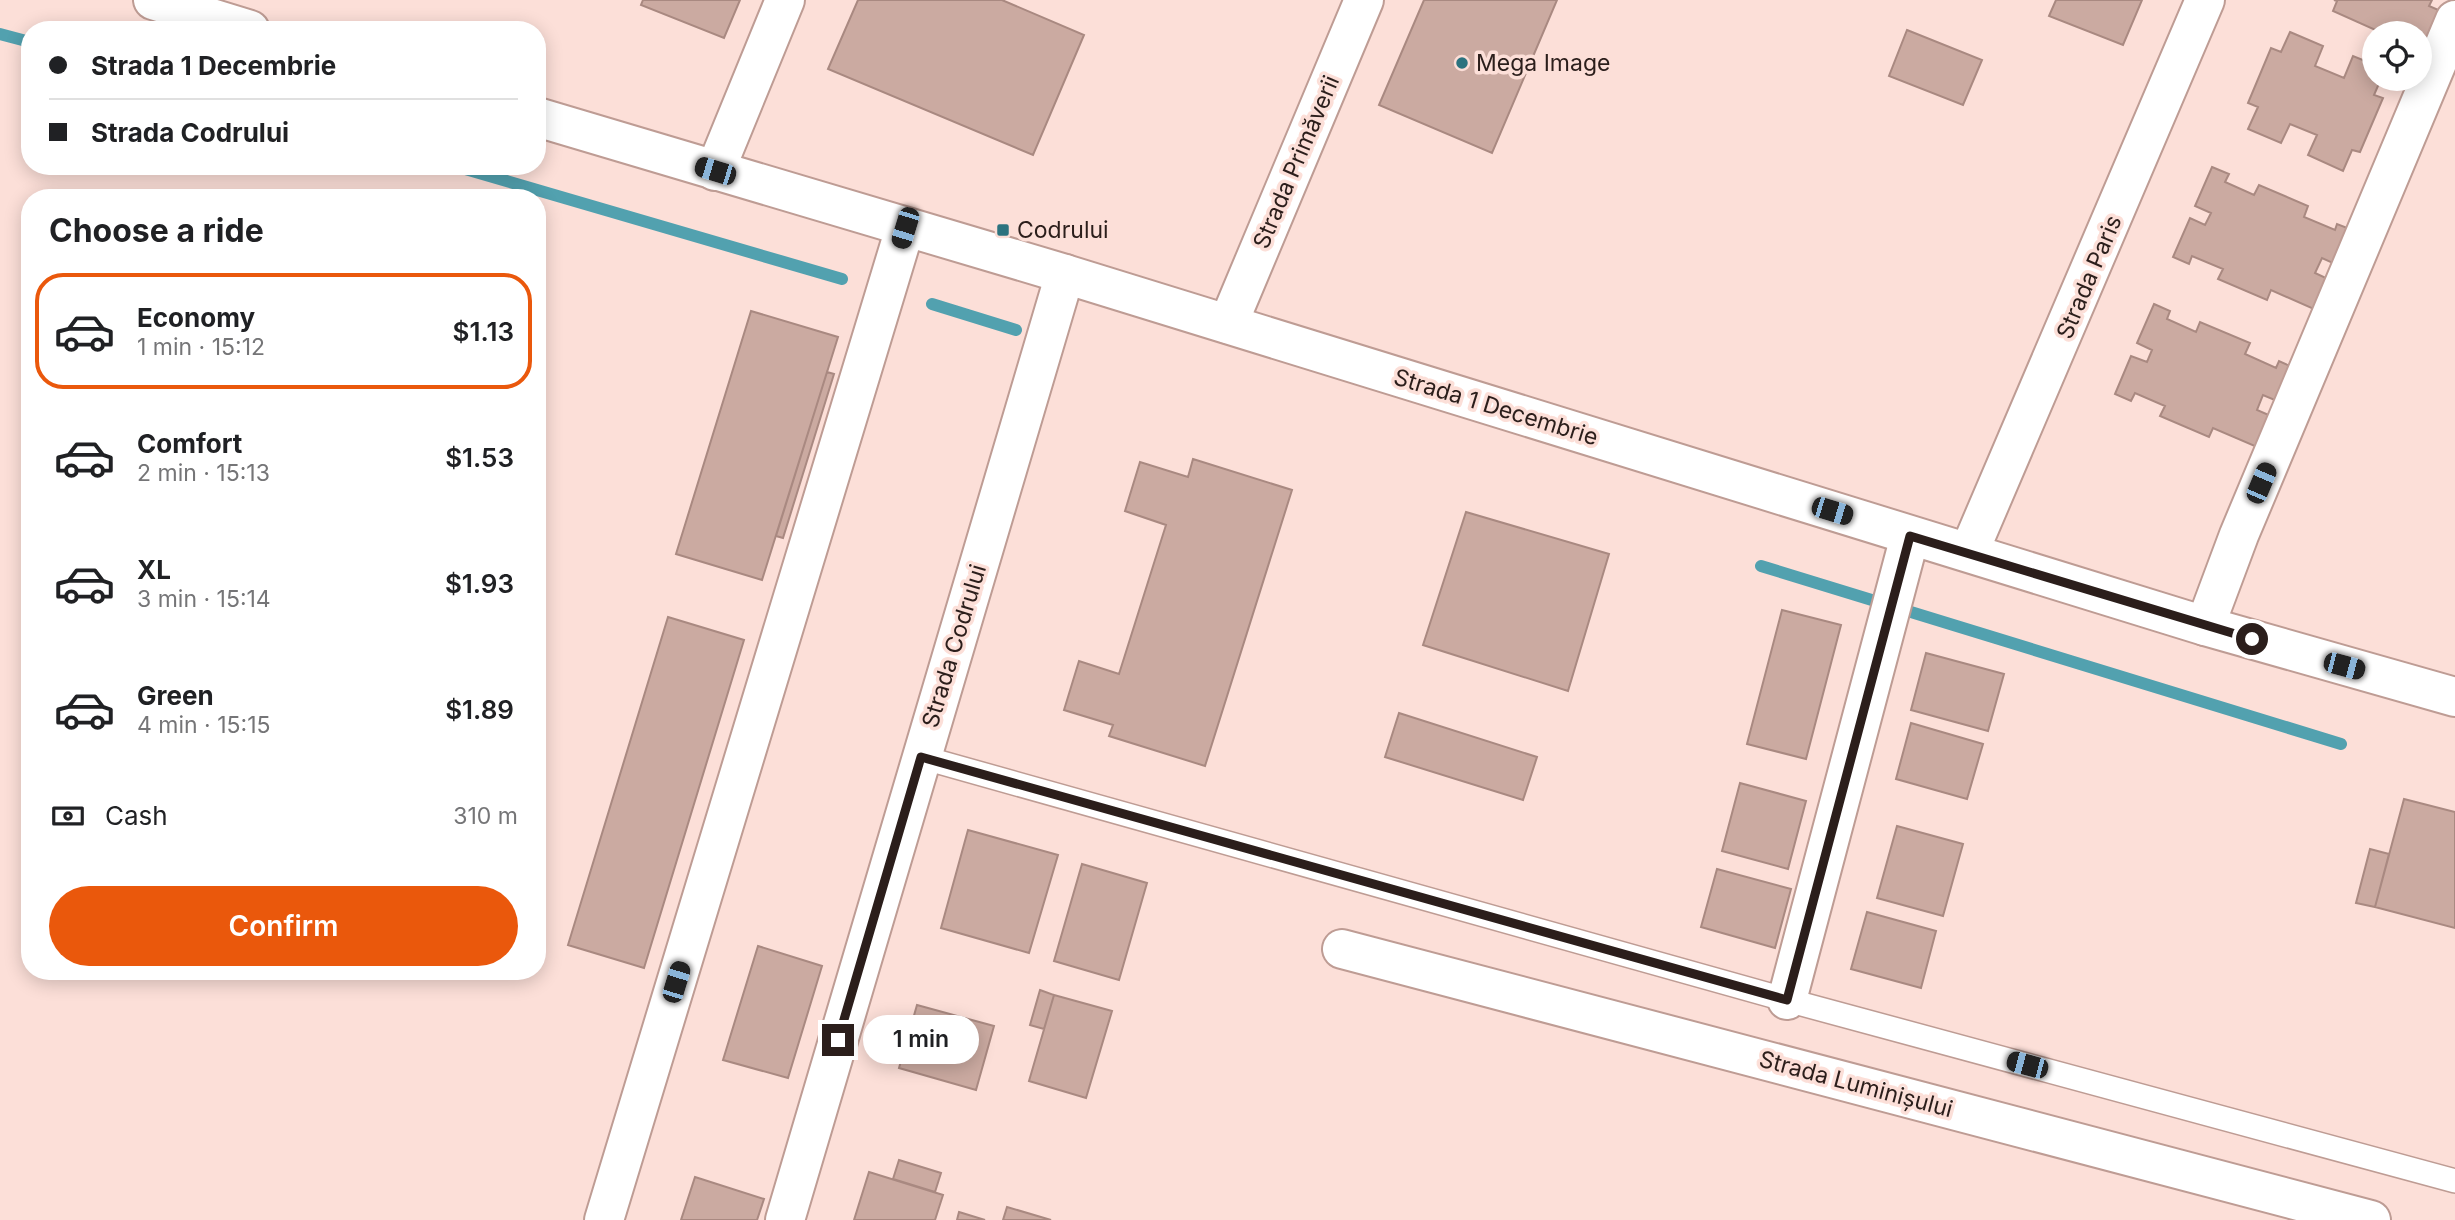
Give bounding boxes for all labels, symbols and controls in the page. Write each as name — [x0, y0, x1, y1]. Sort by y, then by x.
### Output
map controls — [2362, 21, 2432, 91]
button: locate — [2362, 21, 2432, 91]
place label: Mega Image — [1476, 49, 1610, 77]
text: Strada 1 Decembrie — [91, 50, 336, 81]
marker: Mega Image — [1454, 55, 1470, 71]
street label: Strada Primăverii — [1247, 71, 1345, 253]
text: Strada Codrului — [91, 117, 289, 148]
car — [692, 155, 739, 187]
car — [889, 205, 922, 251]
text: Choose a ride — [49, 211, 264, 250]
street label: Strada Paris — [2050, 211, 2128, 343]
place label: Codrului — [1017, 216, 1109, 244]
marker: Codrului — [995, 222, 1011, 238]
icon: car — [53, 300, 116, 363]
text: Economy — [137, 302, 255, 333]
text: $1.13 — [453, 316, 514, 347]
text: 1 min · 15:12 — [137, 333, 265, 361]
street label: Strada 1 Decembrie — [1391, 363, 1601, 451]
icon: car — [53, 426, 116, 489]
text: Comfort — [137, 428, 242, 459]
text: $1.53 — [445, 442, 514, 473]
text: 2 min · 15:13 — [137, 459, 270, 487]
car — [2244, 460, 2279, 506]
car — [1809, 495, 1856, 527]
icon: car — [53, 552, 116, 615]
text: XL — [137, 554, 171, 585]
street label: Strada Codrului — [916, 561, 992, 731]
text: $1.93 — [445, 568, 514, 599]
text: 3 min · 15:14 — [137, 585, 271, 613]
route start — [2236, 623, 2268, 655]
car — [2321, 650, 2368, 682]
icon: car — [53, 678, 116, 741]
text: Green — [137, 680, 214, 711]
text: $1.89 — [445, 694, 514, 725]
text: 4 min · 15:15 — [137, 711, 271, 739]
icon: cash — [49, 797, 87, 835]
text: Cash — [105, 800, 168, 831]
text: 310 m — [453, 802, 518, 830]
button: Confirm — [49, 886, 518, 966]
car — [660, 959, 693, 1005]
callout: 1 min — [862, 1016, 978, 1064]
route end — [822, 1024, 854, 1056]
text: 1 min — [893, 1025, 949, 1053]
street label: Strada Luminișului — [1756, 1045, 1956, 1123]
car — [2004, 1049, 2051, 1081]

